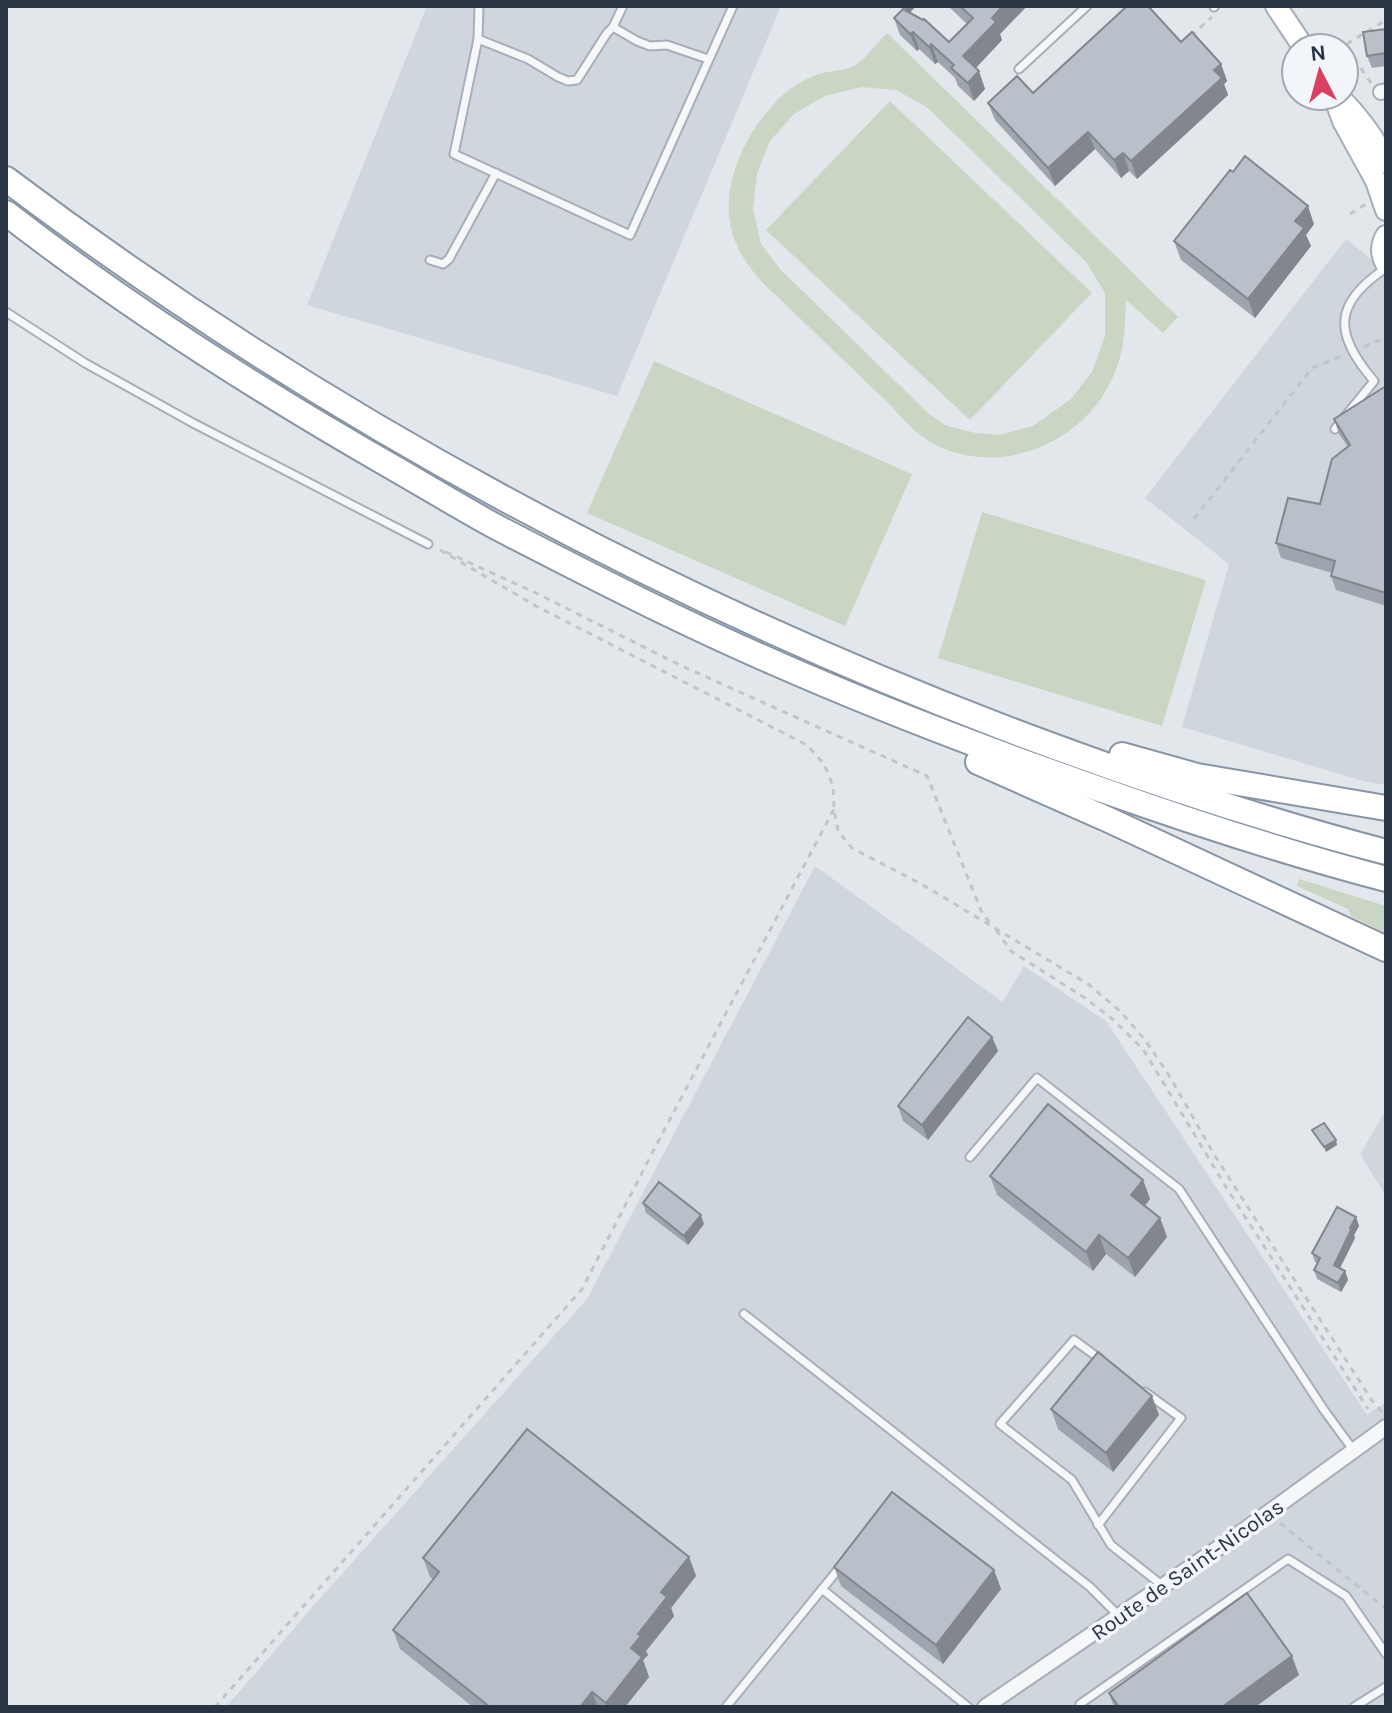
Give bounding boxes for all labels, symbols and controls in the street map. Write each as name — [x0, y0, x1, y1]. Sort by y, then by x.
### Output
north arrow — [1280, 32, 1360, 112]
text: N — [1309, 39, 1327, 67]
street label: Route de Saint-Nicolas — [1086, 1493, 1289, 1646]

